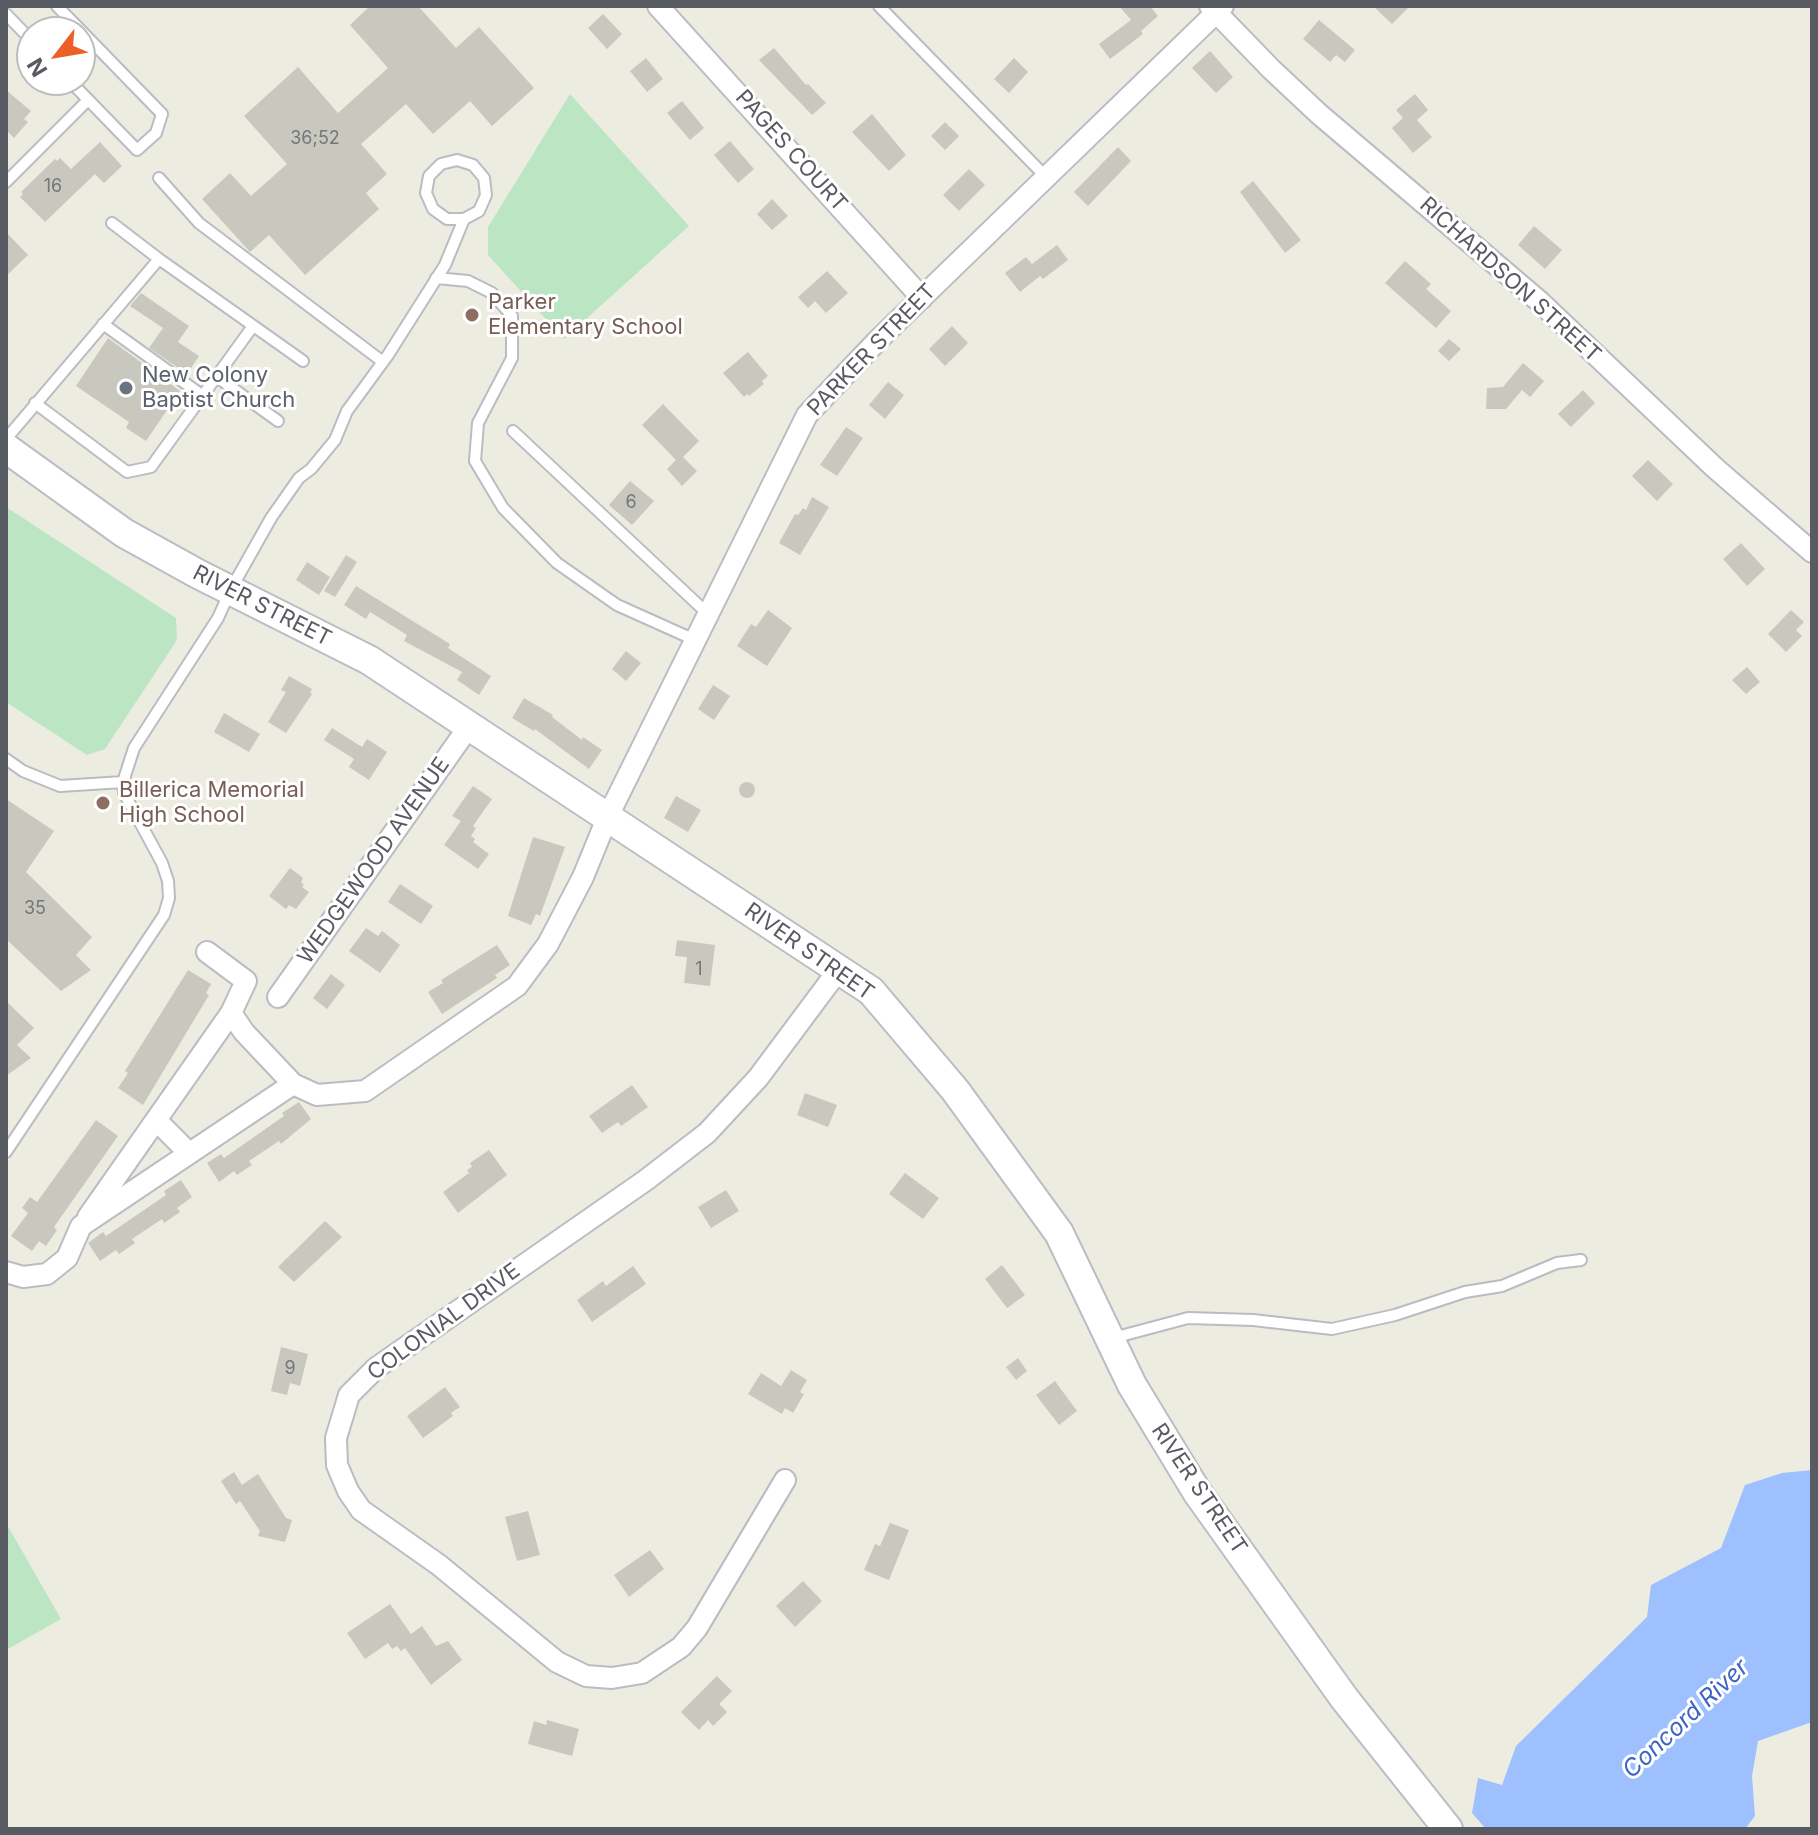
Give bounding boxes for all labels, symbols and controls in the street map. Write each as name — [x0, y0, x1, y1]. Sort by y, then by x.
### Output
north arrow — [16, 16, 96, 96]
text: N — [22, 53, 53, 81]
street label: PAGES COURT — [730, 85, 852, 217]
house number: 36;52 — [290, 128, 340, 150]
house number: 16 — [44, 176, 62, 198]
street label: RICHARDSON STREET — [1414, 192, 1606, 368]
street label: PARKER STREET — [802, 279, 942, 421]
place label: Parker Elementary School — [488, 289, 683, 340]
marker: Parker Elementary School — [463, 306, 481, 324]
place label: New Colony Baptist Church — [142, 362, 295, 414]
marker: New Colony Baptist Church — [117, 379, 135, 397]
house number: 6 — [625, 492, 637, 514]
street label: RIVER STREET — [188, 560, 336, 652]
street label: WEDGEWOOD AVENUE — [293, 753, 455, 969]
place label: Billerica Memorial High School — [119, 777, 304, 828]
marker: Billerica Memorial High School — [94, 794, 112, 812]
house number: 35 — [24, 898, 46, 920]
street label: RIVER STREET — [739, 898, 879, 1006]
house number: 1 — [695, 959, 703, 981]
street label: COLONIAL DRIVE — [363, 1258, 525, 1386]
house number: 9 — [284, 1358, 296, 1380]
street label: RIVER STREET — [1146, 1419, 1252, 1559]
water label: Concord River — [1617, 1653, 1755, 1785]

